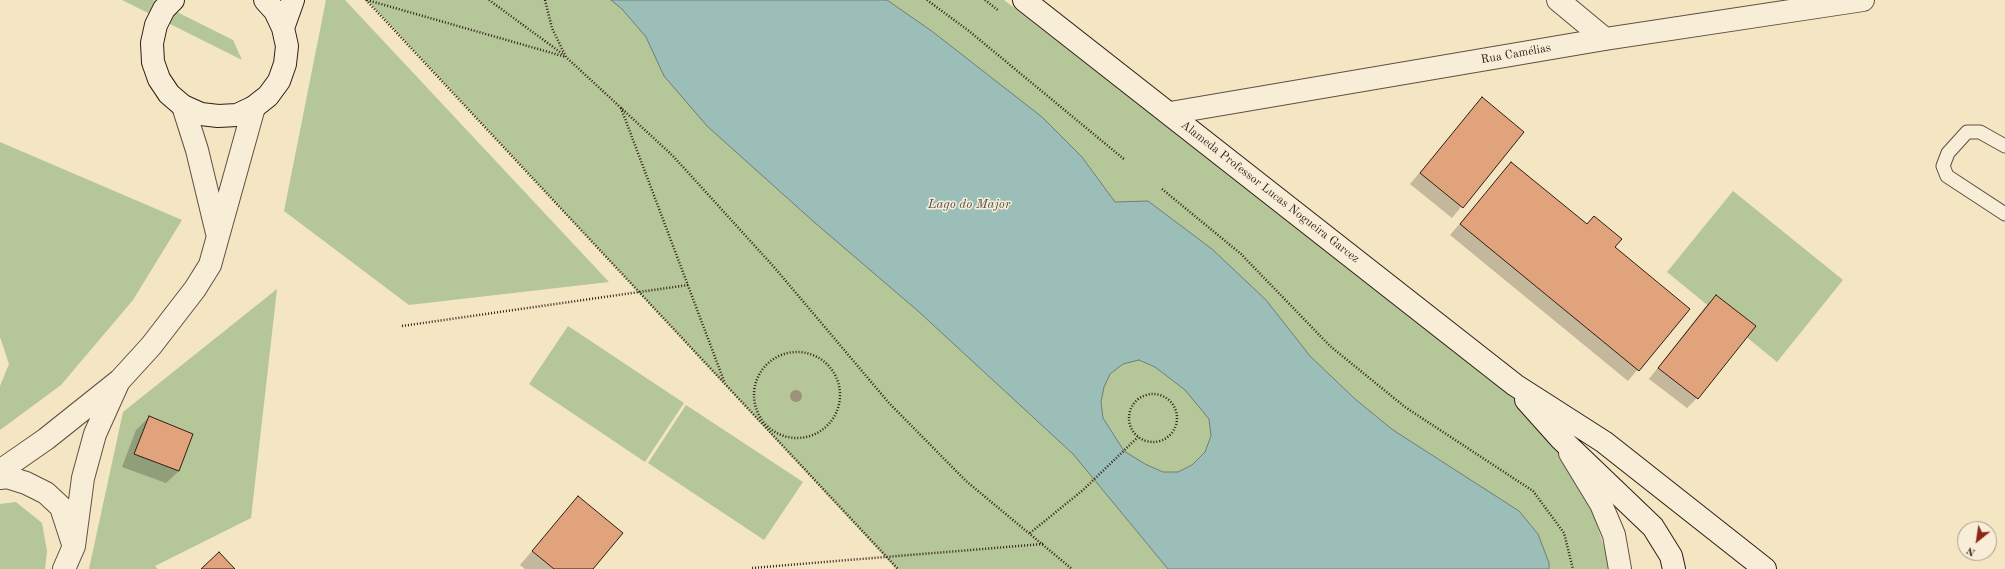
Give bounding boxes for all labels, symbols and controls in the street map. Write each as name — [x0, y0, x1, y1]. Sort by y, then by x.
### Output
street label: Rua Camélias — [1480, 41, 1552, 67]
street label: Alameda Professor Lucas Nogueira Garcez — [1178, 118, 1362, 266]
water label: Lago do Major — [928, 197, 1010, 213]
north arrow — [1957, 521, 1997, 561]
text: N — [1965, 544, 1978, 558]

